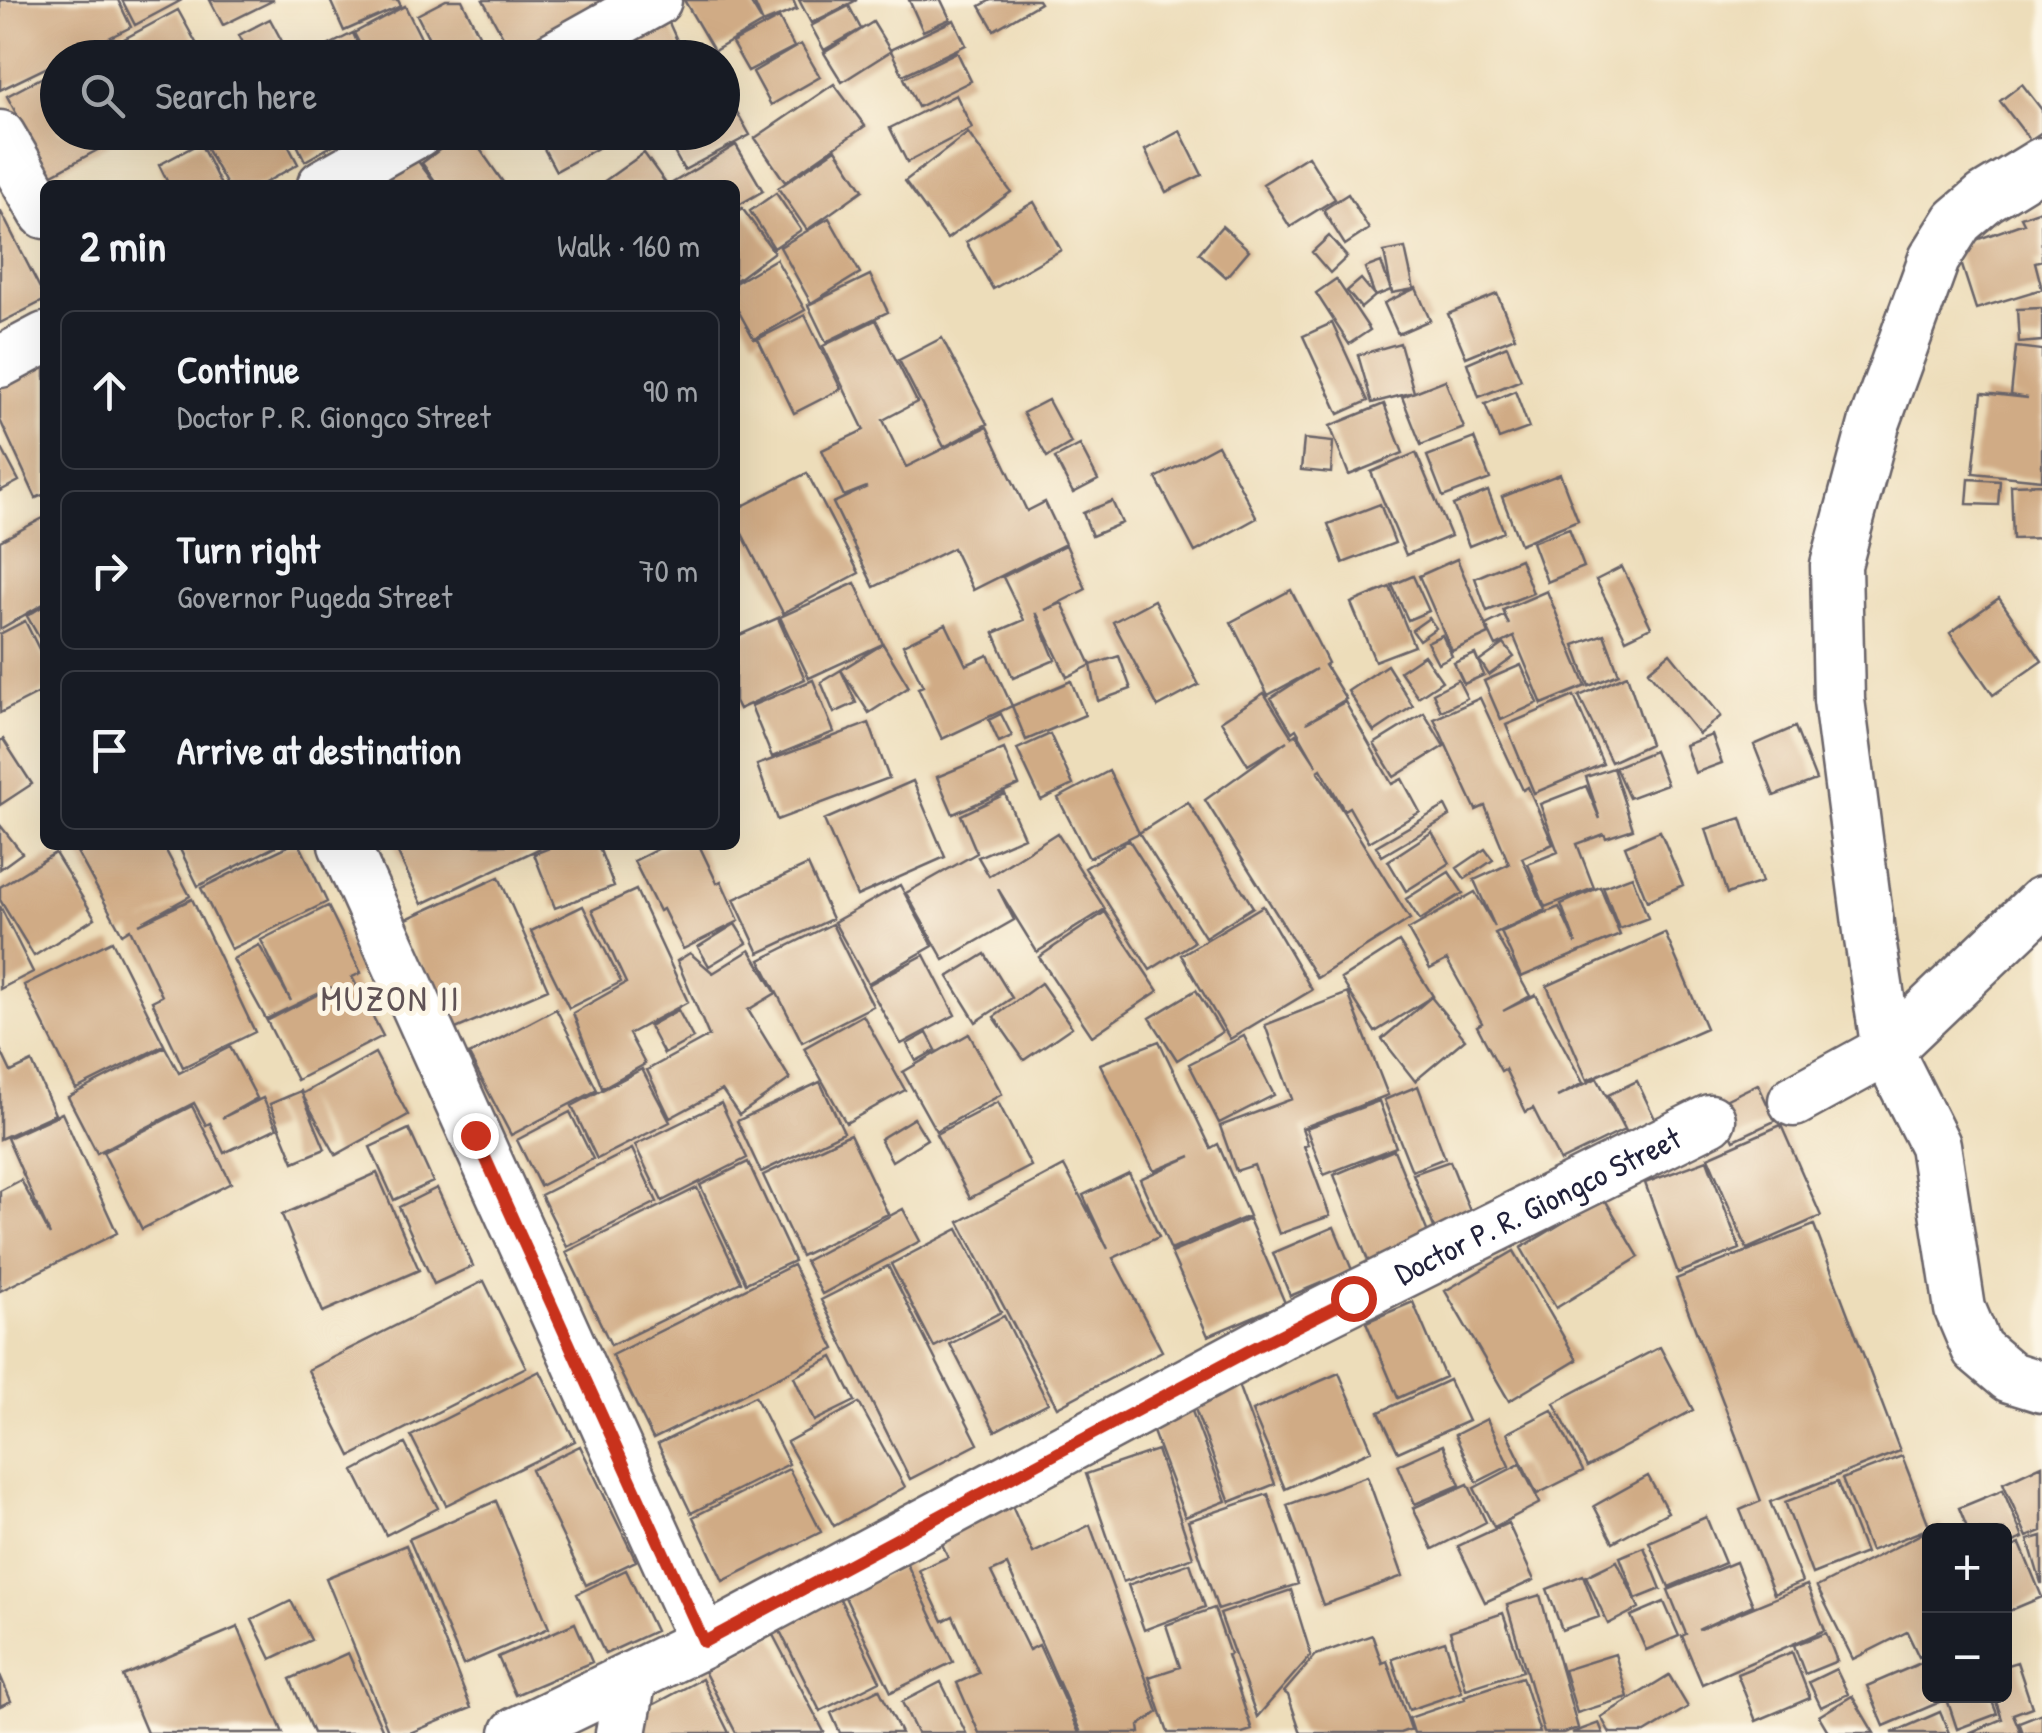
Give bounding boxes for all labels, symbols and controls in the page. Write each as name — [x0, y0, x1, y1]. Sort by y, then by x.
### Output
search box — [40, 40, 740, 150]
icon: search — [75, 68, 130, 123]
text: Search here — [155, 69, 317, 121]
text: 2 min — [80, 217, 166, 274]
text: Walk · 160 m — [557, 224, 700, 267]
text: Continue — [177, 343, 299, 395]
icon: ahead — [82, 363, 137, 418]
text: 90 m — [643, 369, 698, 412]
text: Doctor P. R. Giongco Street — [177, 395, 491, 438]
text: Turn right — [177, 523, 320, 575]
icon: right — [82, 543, 137, 598]
text: 70 m — [639, 549, 698, 592]
text: Governor Pugeda Street — [177, 575, 452, 618]
icon: arrive — [82, 723, 137, 778]
text: Arrive at destination — [177, 724, 461, 776]
district label: MUZON II — [321, 975, 461, 1022]
route end — [453, 1113, 499, 1159]
street label: Doctor P. R. Giongco Street — [1387, 1116, 1689, 1294]
route start — [1331, 1276, 1377, 1322]
map controls — [1922, 1523, 2012, 1703]
button: + — [1922, 1523, 2012, 1613]
button: − — [1922, 1613, 2012, 1703]

